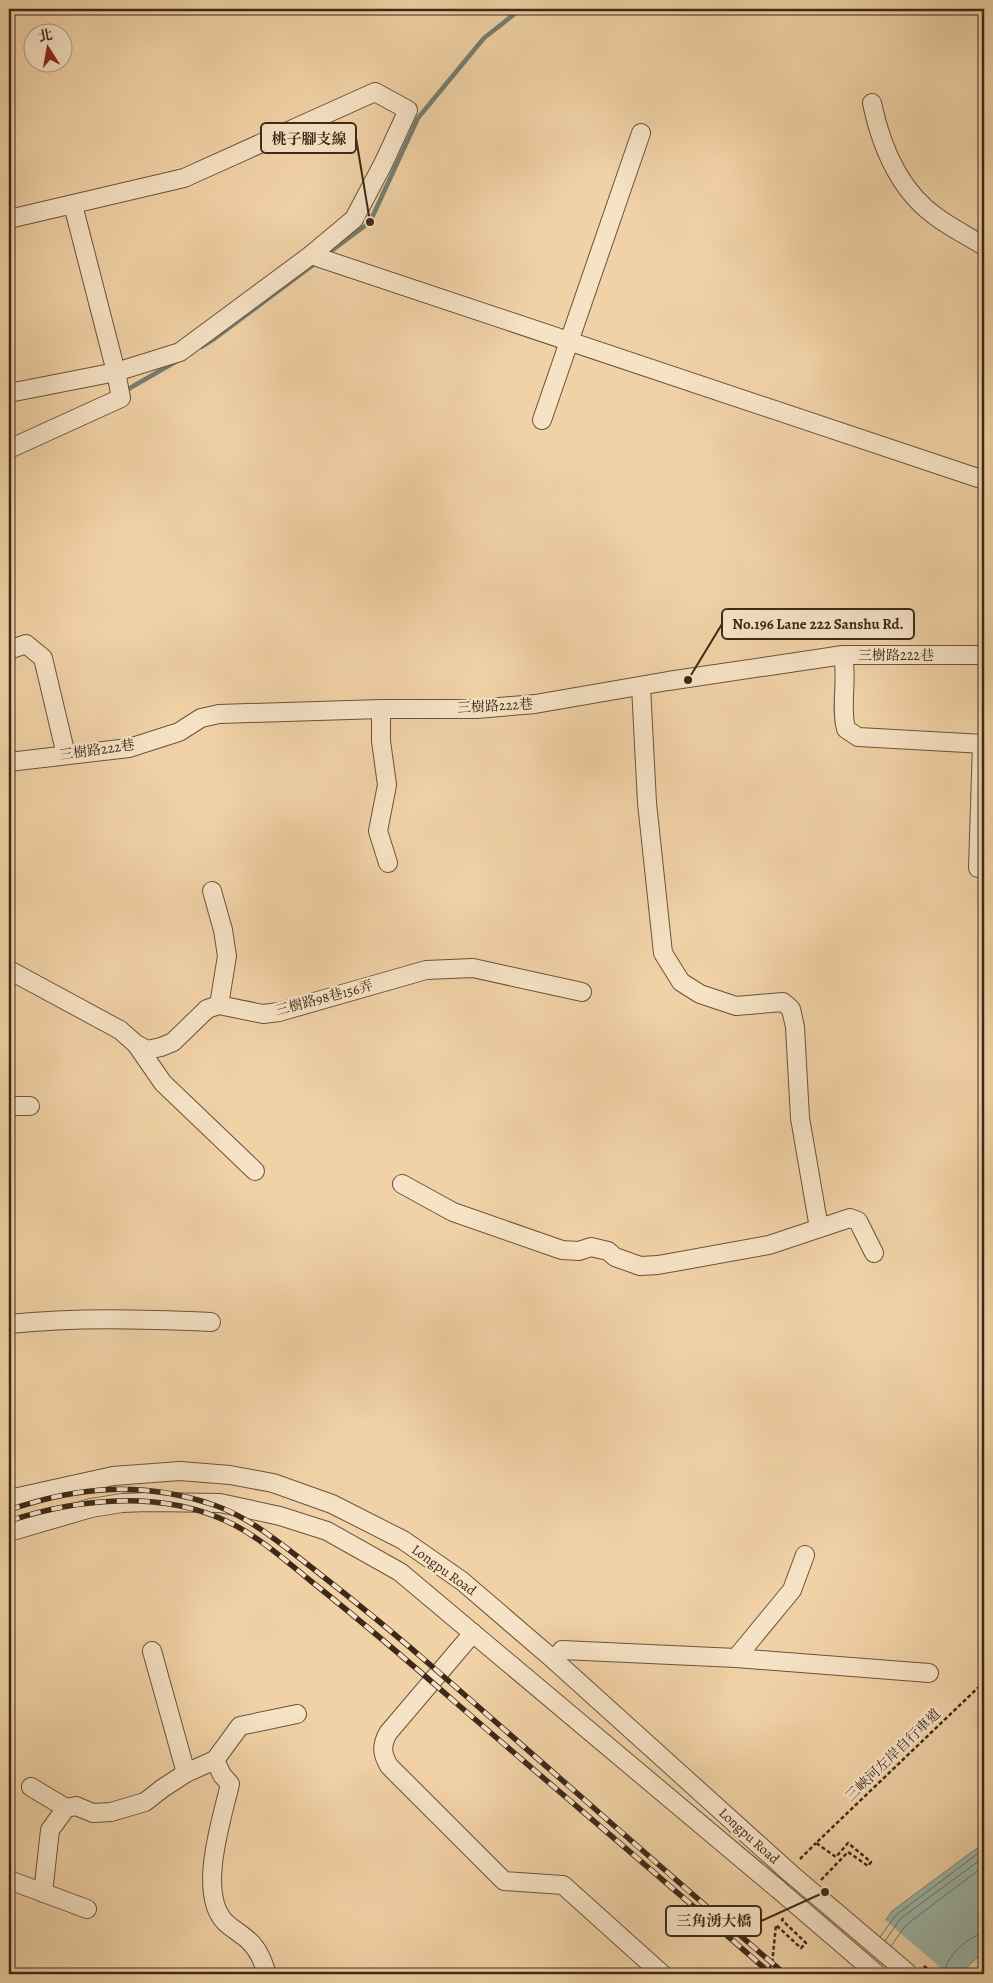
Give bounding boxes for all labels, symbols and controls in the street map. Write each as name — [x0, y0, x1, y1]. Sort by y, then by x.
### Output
north arrow — [22, 22, 72, 72]
text: 北 — [37, 25, 54, 46]
callout: 桃子腳支線 — [261, 123, 356, 153]
text: 桃子腳支線 — [271, 129, 347, 149]
callout: No.196 Lane 222 Sanshu Rd. — [722, 609, 914, 639]
text: No.196 Lane 222 Sanshu Rd. — [732, 614, 904, 634]
street label: 三樹路222巷 — [858, 646, 934, 665]
street label: 三樹路222巷 — [457, 695, 533, 717]
street label: 三樹路222巷 — [58, 735, 136, 765]
street label: 三樹路98巷156弄 — [273, 976, 375, 1020]
street label: Longpu Road — [408, 1540, 481, 1600]
street label: 三峽河左岸自行車道 — [841, 1704, 945, 1806]
street label: Longpu Road — [715, 1804, 784, 1869]
callout: 三角湧大橋 — [666, 1906, 761, 1936]
text: 三角湧大橋 — [676, 1911, 752, 1931]

